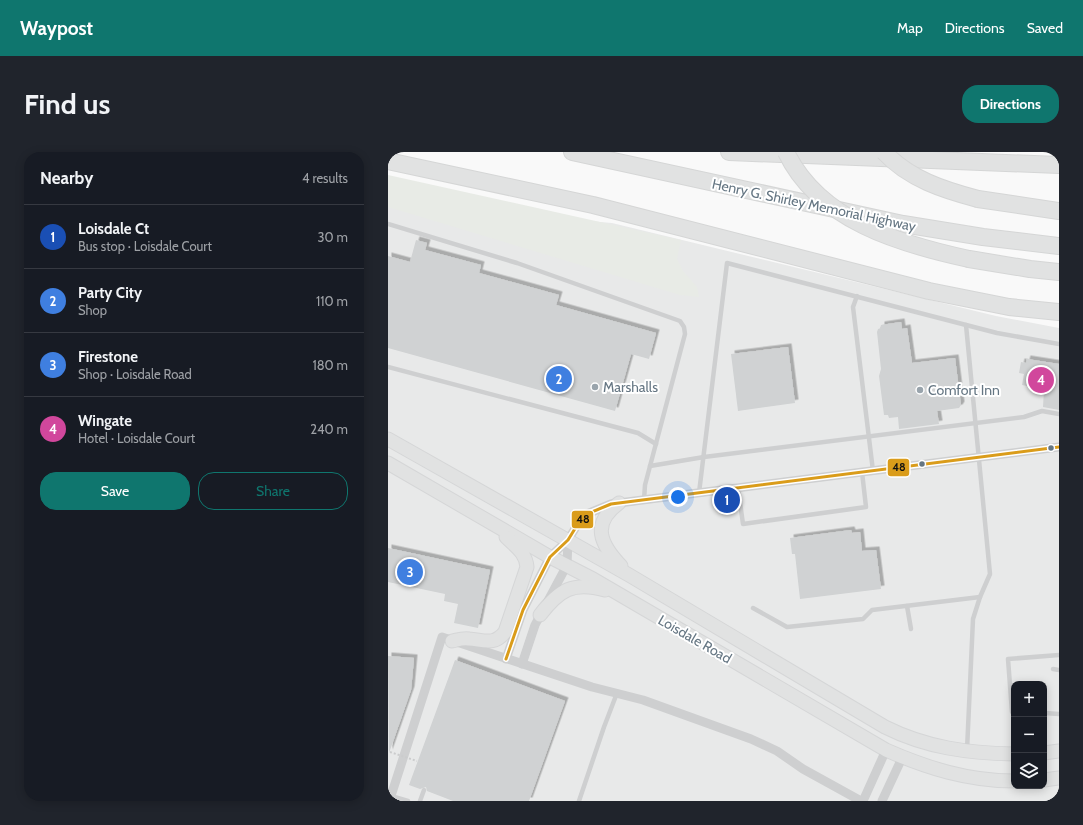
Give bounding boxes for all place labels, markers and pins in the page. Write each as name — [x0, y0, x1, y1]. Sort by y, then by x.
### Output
pin: 2 — [546, 364, 572, 394]
pin: 4 — [1028, 365, 1054, 395]
place label: Marshalls — [603, 378, 658, 396]
place label: Comfort Inn — [928, 381, 1000, 399]
marker: Marshalls — [590, 382, 600, 392]
marker: Comfort Inn — [915, 385, 925, 395]
unlabelled marker — [1046, 443, 1056, 453]
unlabelled marker — [917, 459, 927, 469]
pin: 1 — [714, 485, 740, 515]
pin: 3 — [397, 557, 423, 587]

